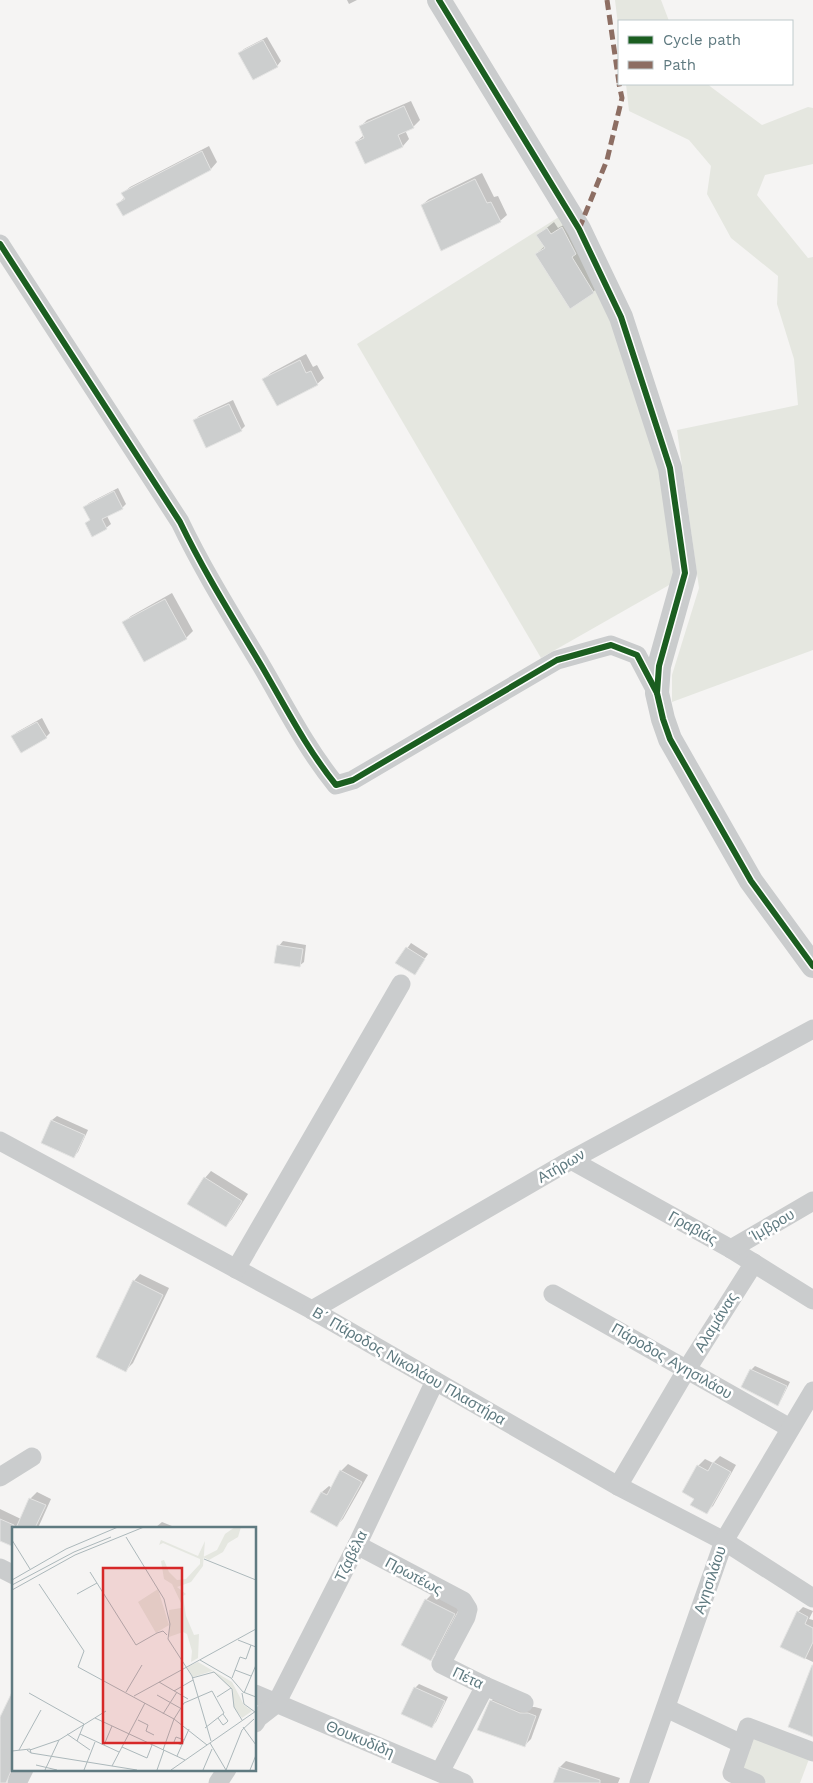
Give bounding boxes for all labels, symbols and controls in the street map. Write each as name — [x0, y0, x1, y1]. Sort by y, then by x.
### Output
legend — [618, 20, 793, 85]
text: Cycle path — [663, 31, 741, 49]
text: Path — [663, 56, 696, 74]
street label: Ατήρων — [534, 1145, 588, 1187]
street label: Ίμβρου — [746, 1205, 798, 1245]
street label: Γραβιάς — [665, 1207, 721, 1249]
street label: Αλαμάνας — [691, 1289, 741, 1355]
street label: Β΄ Πάροδος Νικολάου Πλαστήρα — [309, 1303, 509, 1429]
street label: Πάροδος Αγησιλάου — [609, 1319, 735, 1403]
inset map — [12, 1527, 256, 1770]
street label: Τζαβέλα — [331, 1527, 371, 1585]
street label: Αγησιλάου — [690, 1544, 730, 1616]
street label: Πρωτέως — [382, 1553, 446, 1599]
street label: Πέτα — [450, 1663, 487, 1693]
street label: Θουκυδίδη — [323, 1717, 397, 1761]

